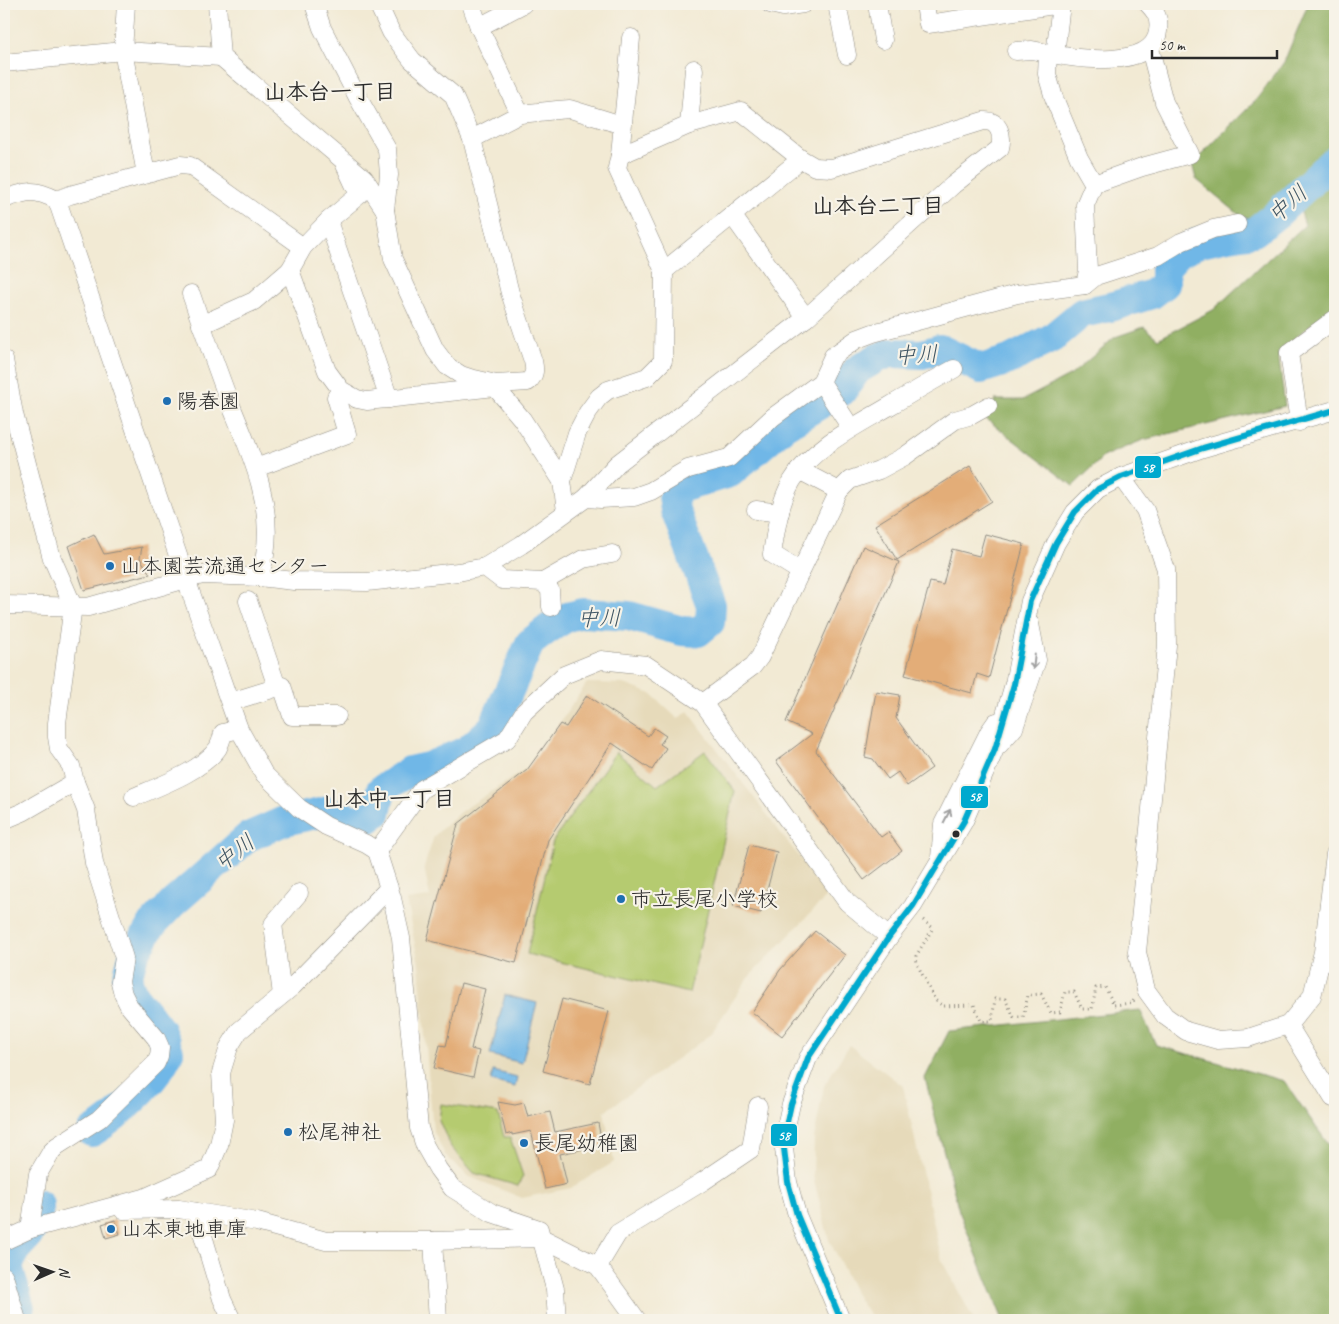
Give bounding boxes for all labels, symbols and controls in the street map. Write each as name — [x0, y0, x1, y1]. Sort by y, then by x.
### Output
scale bar — [1152, 28, 1276, 60]
text: 50 m — [1159, 36, 1186, 55]
district label: 山本台一丁目 — [264, 78, 396, 106]
water label: 中川 — [1262, 179, 1313, 229]
district label: 山本台二丁目 — [812, 192, 944, 220]
water label: 中川 — [893, 340, 939, 370]
place label: 陽春園 — [177, 388, 240, 414]
marker: 陽春園 — [161, 395, 173, 407]
line badge: 58 — [1134, 455, 1162, 479]
text: 58 — [1142, 459, 1156, 476]
place label: 山本園芸流通センター — [120, 553, 329, 579]
marker: 山本園芸流通センター — [104, 560, 116, 572]
water label: 中川 — [577, 604, 621, 632]
one-way arrow — [1029, 653, 1039, 669]
district label: 山本中一丁目 — [323, 785, 455, 813]
line badge: 58 — [960, 785, 989, 809]
text: 58 — [969, 788, 983, 805]
one-way arrow — [942, 808, 952, 823]
water label: 中川 — [209, 828, 261, 877]
unlabelled marker — [951, 829, 961, 839]
place label: 市立長尾小学校 — [631, 886, 778, 912]
marker: 市立長尾小学校 — [615, 893, 627, 905]
place label: 松尾神社 — [298, 1119, 382, 1145]
line badge: 58 — [770, 1123, 798, 1147]
marker: 松尾神社 — [282, 1126, 294, 1138]
text: 58 — [778, 1127, 792, 1144]
place label: 長尾幼稚園 — [534, 1130, 639, 1156]
marker: 長尾幼稚園 — [518, 1137, 530, 1149]
place label: 山本東地車庫 — [121, 1216, 247, 1242]
marker: 山本東地車庫 — [105, 1223, 117, 1235]
north arrow — [28, 1246, 78, 1296]
text: N — [56, 1267, 73, 1279]

